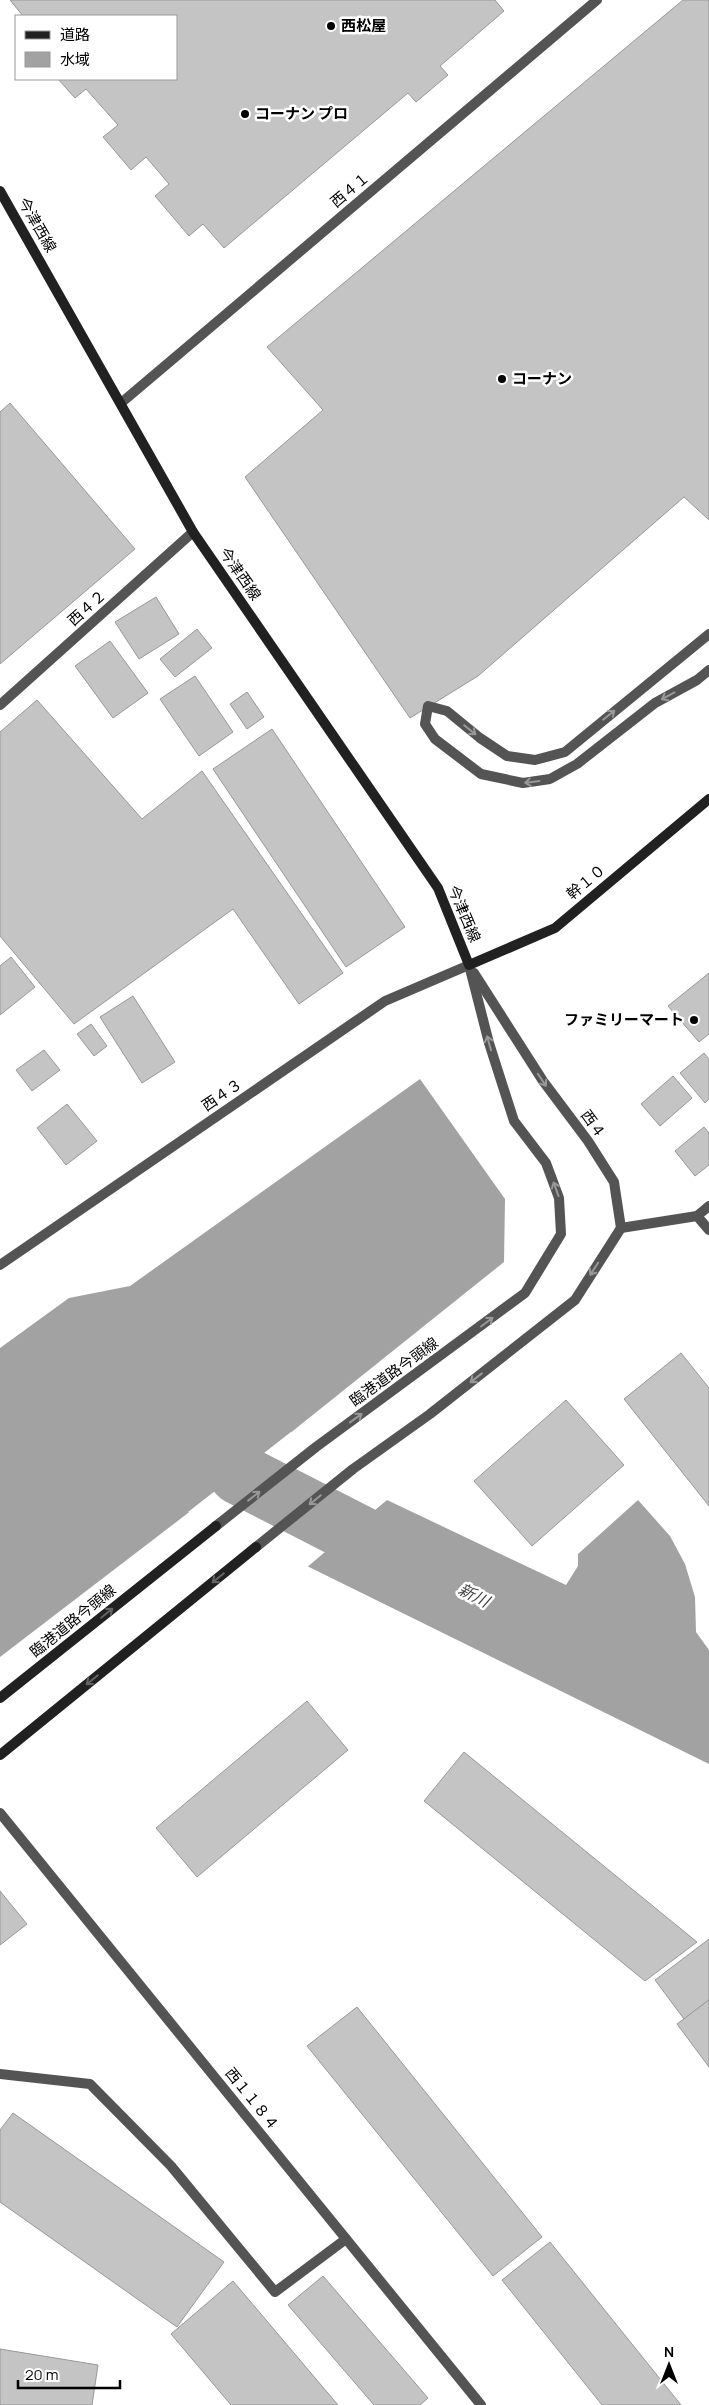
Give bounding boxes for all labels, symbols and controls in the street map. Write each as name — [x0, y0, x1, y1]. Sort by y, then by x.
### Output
legend — [15, 15, 178, 80]
place label: 西松屋 — [341, 15, 386, 36]
marker: 西松屋 — [325, 20, 337, 32]
text: 道路 — [60, 24, 90, 45]
text: 水域 — [60, 49, 90, 70]
place label: コーナン プロ — [255, 103, 348, 124]
marker: コーナン プロ — [239, 108, 251, 120]
street label: 西４１ — [326, 167, 374, 212]
street label: 今津西線 — [13, 194, 62, 256]
place label: コーナン — [512, 368, 572, 389]
marker: コーナン — [496, 373, 508, 385]
street label: 今津西線 — [215, 543, 266, 604]
street label: 西４２ — [63, 585, 110, 630]
one-way arrow — [661, 692, 676, 701]
one-way arrow — [603, 710, 616, 721]
one-way arrow — [463, 724, 476, 735]
one-way arrow — [525, 777, 541, 787]
street label: 幹１０ — [562, 859, 610, 904]
street label: 今津西線 — [443, 882, 486, 946]
place label: ファミリーマート — [564, 1009, 684, 1030]
marker: ファミリーマート — [688, 1014, 700, 1026]
one-way arrow — [484, 1036, 494, 1052]
one-way arrow — [537, 1072, 547, 1086]
street label: 西４３ — [197, 1073, 246, 1116]
street label: 西４ — [576, 1105, 611, 1142]
one-way arrow — [551, 1182, 560, 1197]
one-way arrow — [589, 1262, 599, 1276]
one-way arrow — [480, 1317, 494, 1327]
street label: 臨港道路今頭線 — [345, 1332, 442, 1411]
one-way arrow — [470, 1373, 483, 1384]
one-way arrow — [349, 1413, 362, 1424]
one-way arrow — [247, 1491, 260, 1502]
one-way arrow — [309, 1494, 322, 1505]
one-way arrow — [212, 1572, 225, 1583]
water label: 新川 — [455, 1578, 495, 1613]
street label: 臨港道路今頭線 — [25, 1579, 120, 1662]
one-way arrow — [100, 1608, 113, 1619]
one-way arrow — [86, 1675, 99, 1686]
street label: 西１１８４ — [221, 2063, 284, 2134]
north arrow — [644, 2340, 694, 2390]
text: N — [664, 2342, 674, 2361]
scale bar — [18, 2358, 120, 2390]
text: 20 m — [25, 2364, 58, 2385]

